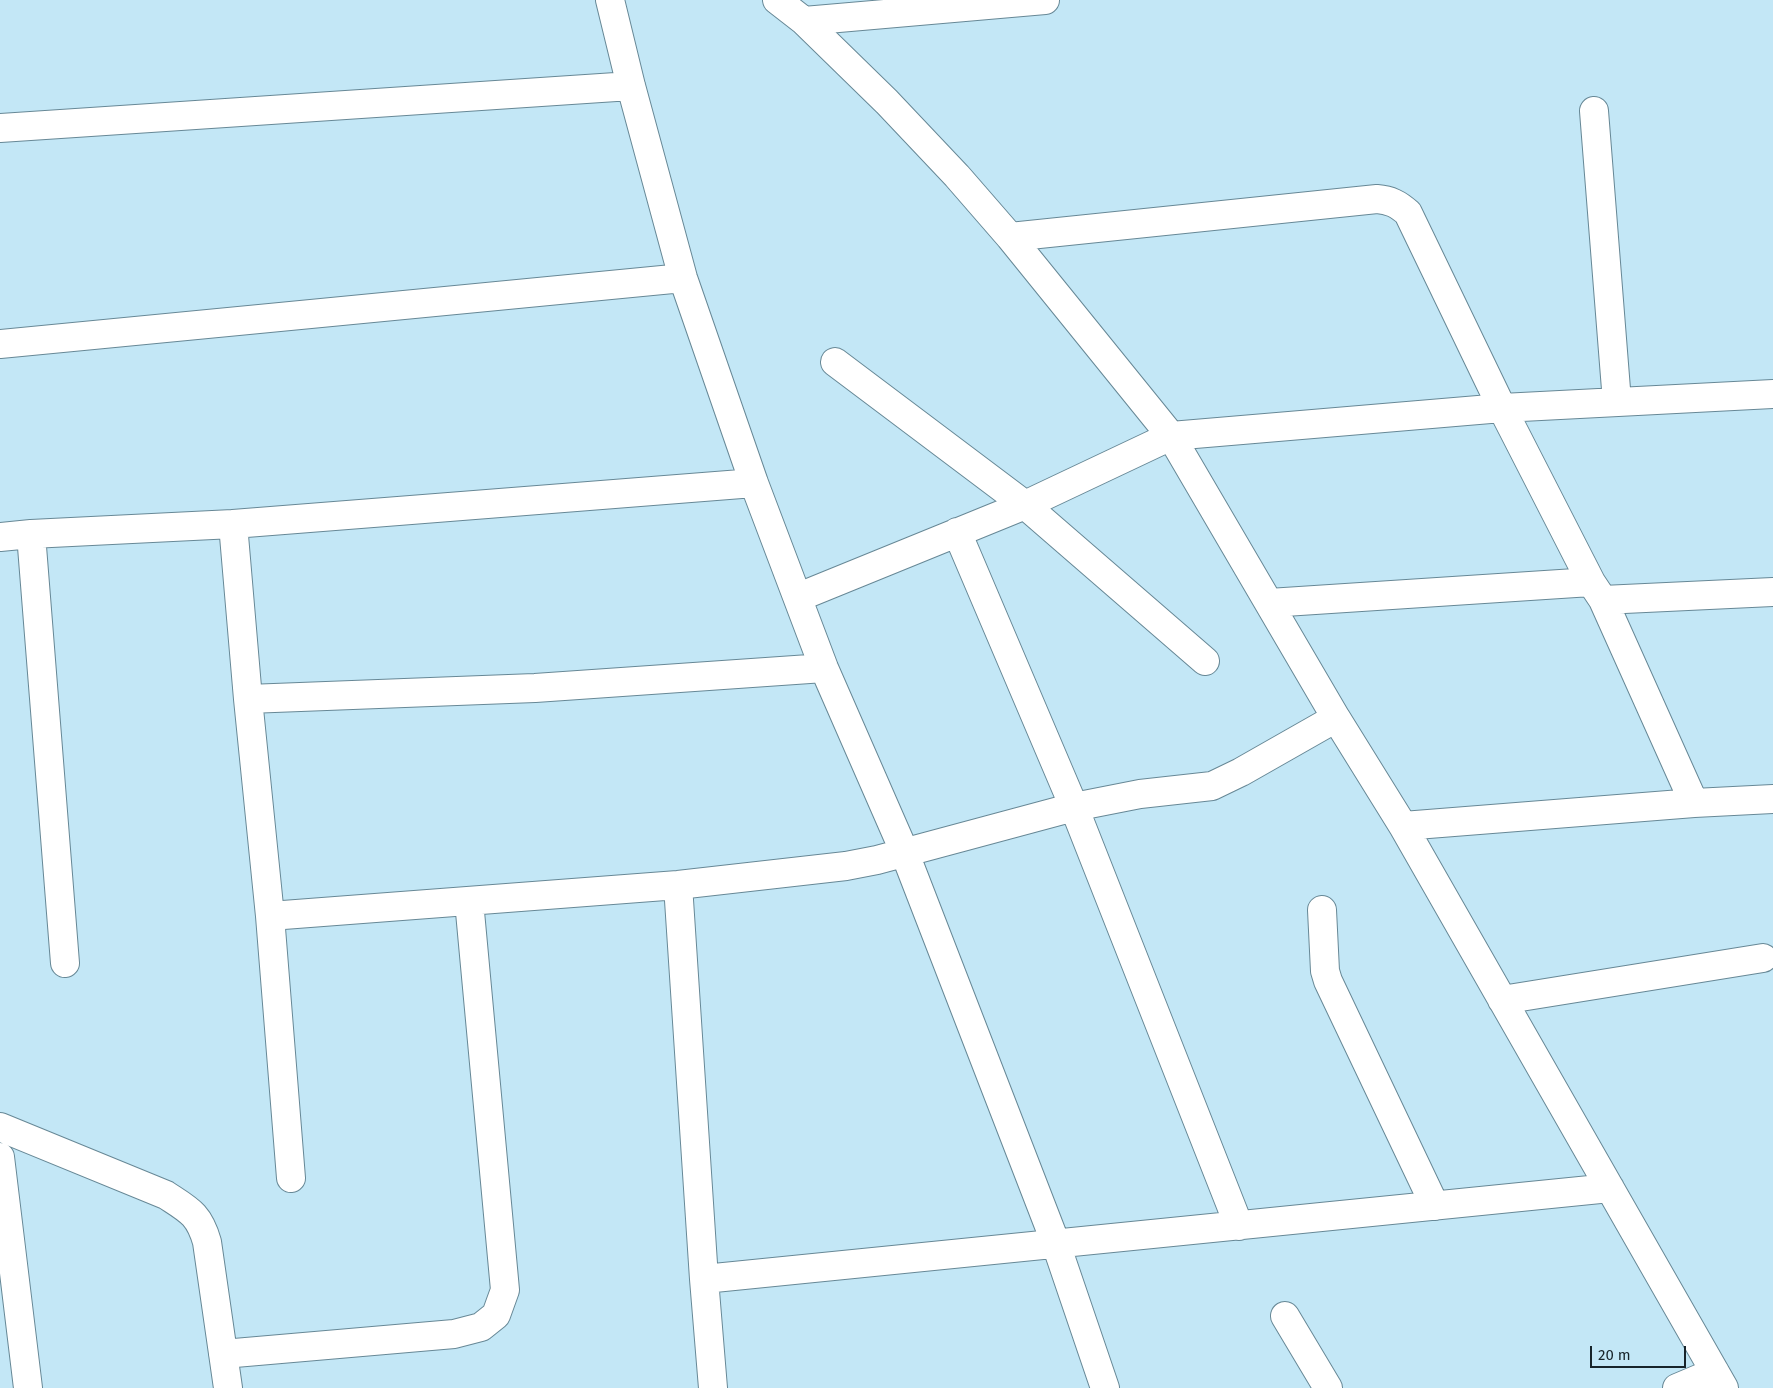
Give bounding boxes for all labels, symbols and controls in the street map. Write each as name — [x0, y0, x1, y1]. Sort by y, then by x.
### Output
scale bar — [1593, 1336, 1689, 1368]
text: 20 m — [1598, 1346, 1631, 1364]

